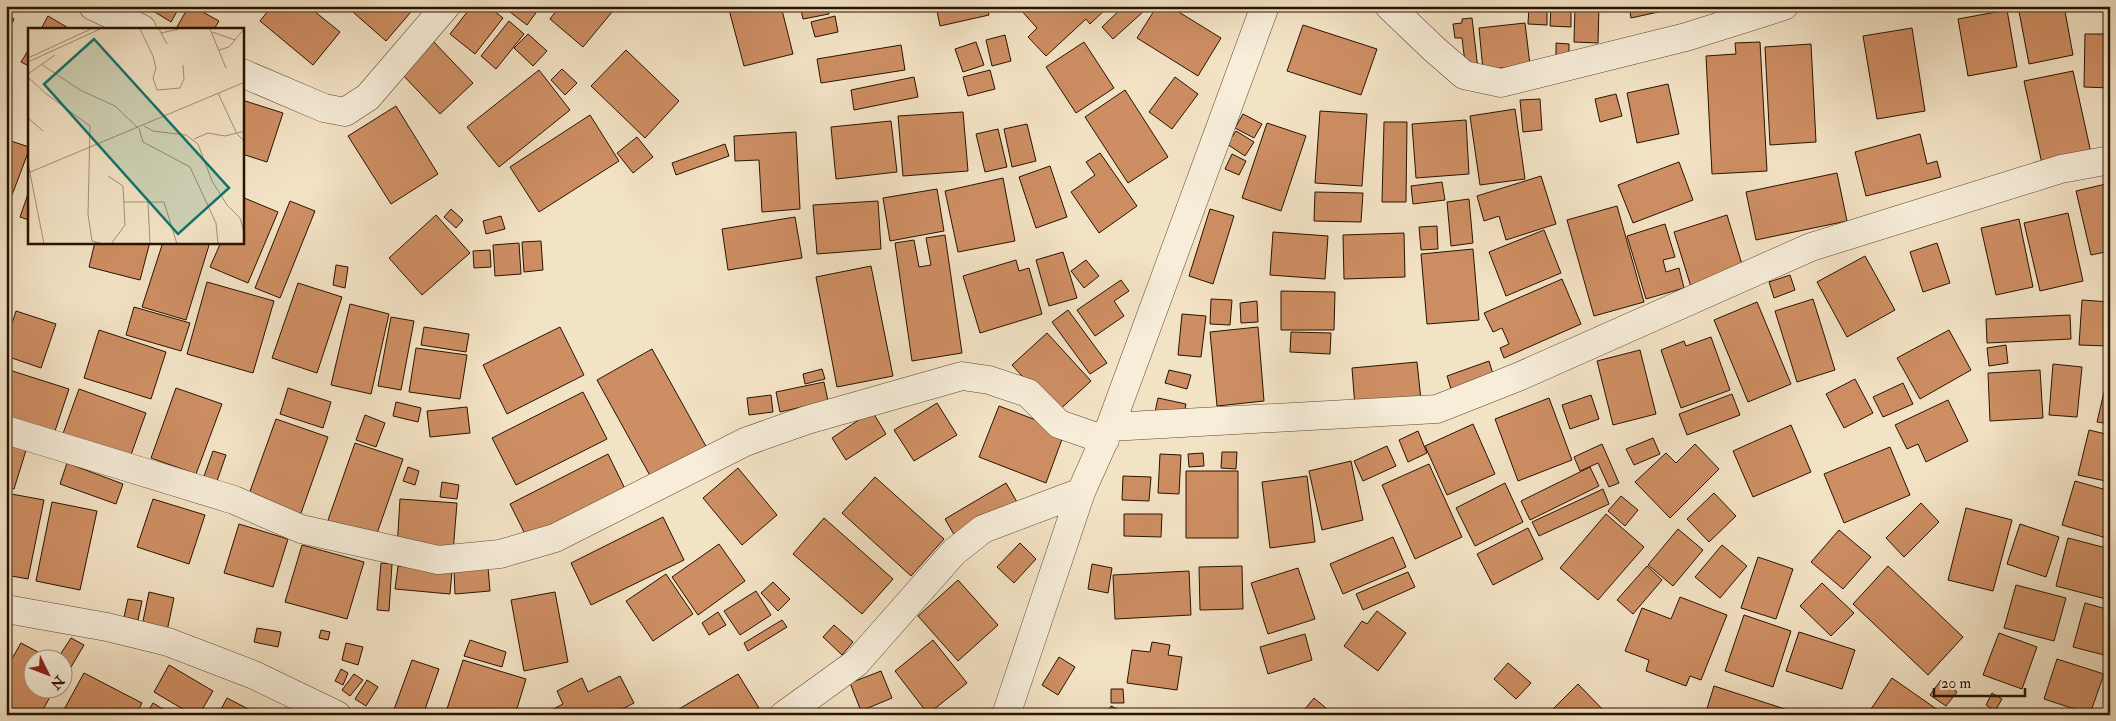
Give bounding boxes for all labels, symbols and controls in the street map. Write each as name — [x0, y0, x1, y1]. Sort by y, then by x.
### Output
inset map — [28, 28, 244, 244]
north arrow — [22, 648, 72, 698]
scale bar — [1934, 666, 2025, 698]
text: N — [46, 671, 68, 693]
text: 20 m — [1941, 674, 1971, 693]

